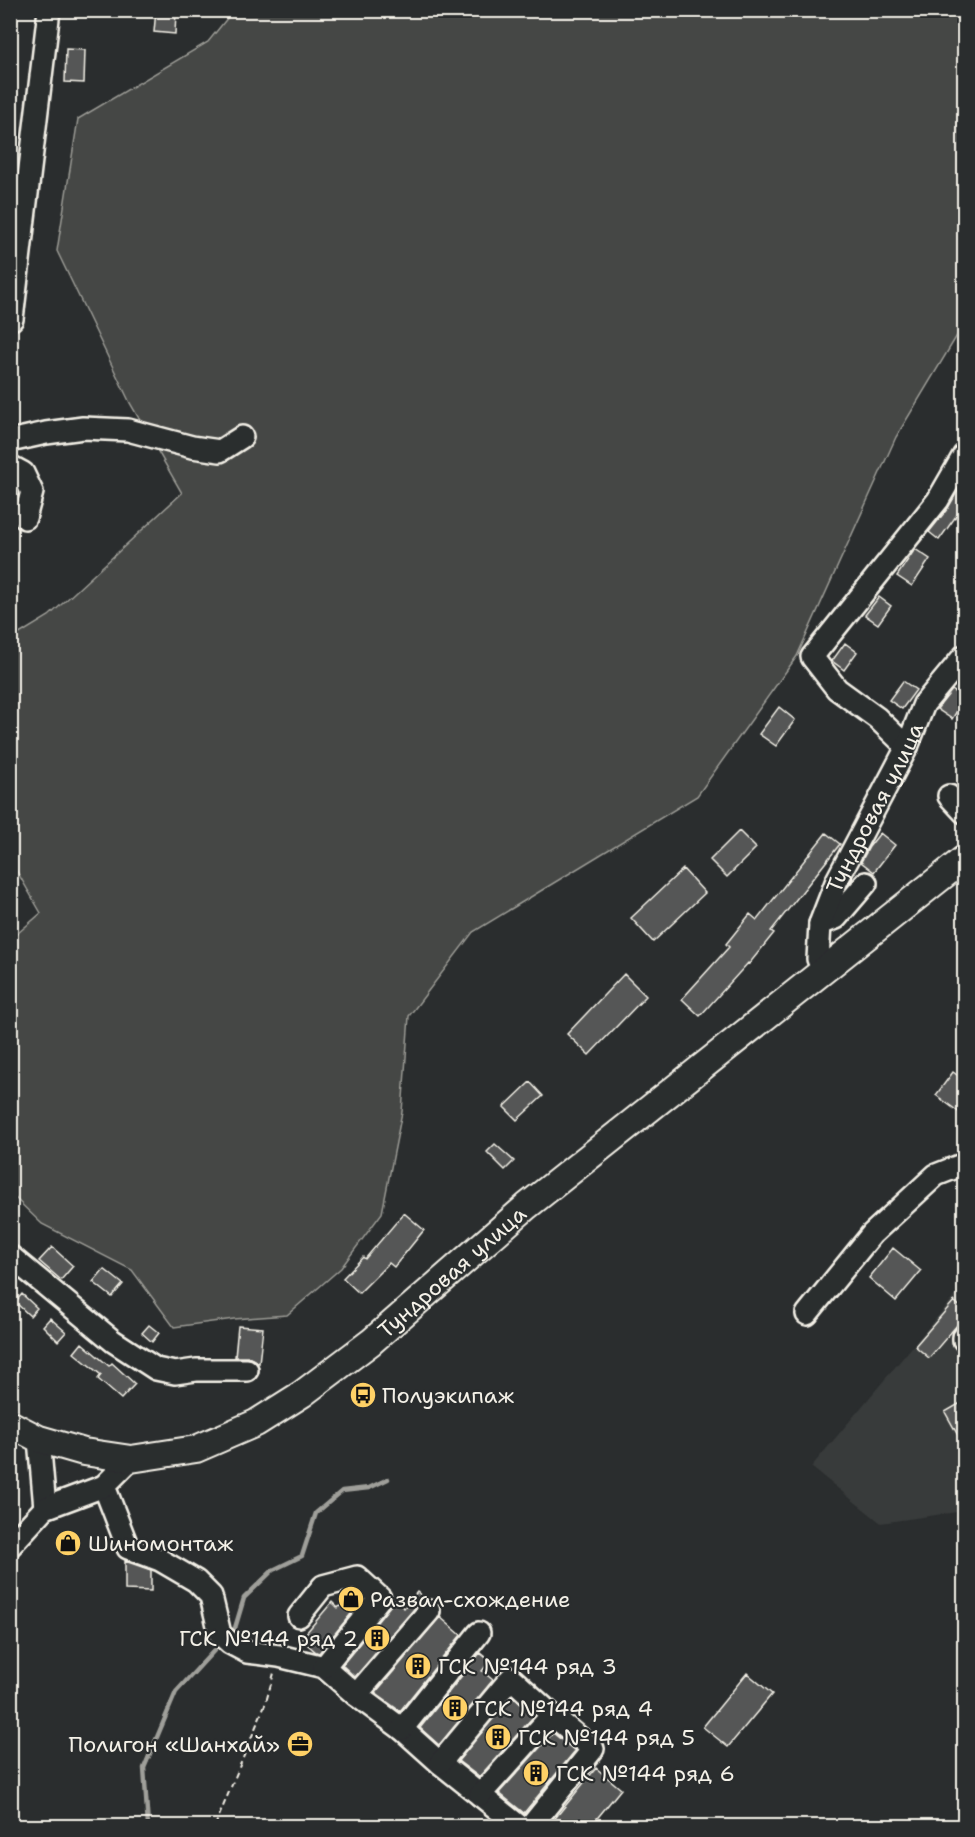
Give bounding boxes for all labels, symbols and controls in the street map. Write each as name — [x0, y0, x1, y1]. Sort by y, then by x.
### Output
street label: Тундровая улица — [819, 718, 930, 897]
street label: Тундровая улица — [371, 1199, 532, 1344]
bus stop icon: Полуэкипаж — [348, 1380, 378, 1410]
place label: Полуэкипаж — [382, 1381, 515, 1410]
shop icon: Шиномонтаж — [53, 1528, 83, 1558]
place label: Шиномонтаж — [88, 1529, 234, 1558]
shop icon: Развал-схождение — [336, 1584, 366, 1614]
place label: Развал-схождение — [370, 1585, 571, 1614]
building icon: ГСК №144 ряд 2 — [362, 1623, 392, 1653]
place label: ГСК №144 ряд 2 — [179, 1624, 358, 1653]
building icon: ГСК №144 ряд 3 — [403, 1651, 433, 1681]
place label: ГСК №144 ряд 3 — [438, 1652, 617, 1681]
building icon: ГСК №144 ряд 4 — [440, 1693, 470, 1723]
place label: ГСК №144 ряд 4 — [474, 1694, 653, 1723]
building icon: ГСК №144 ряд 5 — [483, 1722, 513, 1752]
place label: ГСК №144 ряд 5 — [518, 1723, 695, 1752]
office icon: Полигон «Шанхай» — [285, 1729, 315, 1759]
place label: Полигон «Шанхай» — [69, 1730, 280, 1759]
building icon: ГСК №144 ряд 6 — [521, 1758, 551, 1788]
place label: ГСК №144 ряд 6 — [556, 1759, 735, 1788]

